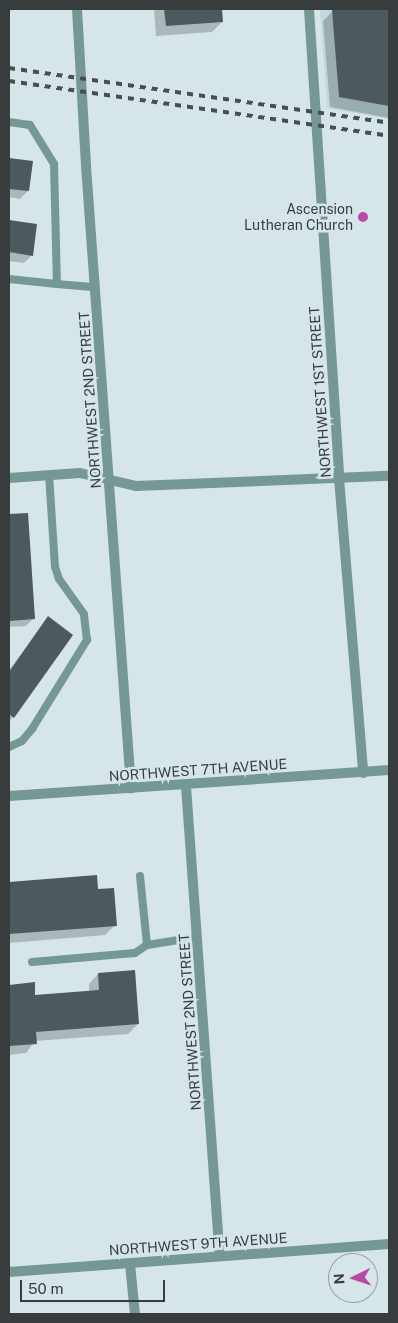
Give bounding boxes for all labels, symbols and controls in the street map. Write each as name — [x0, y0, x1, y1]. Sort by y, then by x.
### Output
place label: Ascension Lutheran Church — [244, 201, 353, 233]
marker: Ascension Lutheran Church — [357, 211, 369, 223]
street label: NORTHWEST 1ST STREET — [306, 306, 334, 478]
street label: NORTHWEST 2ND STREET — [75, 311, 105, 489]
street label: NORTHWEST 7TH AVENUE — [108, 755, 288, 785]
street label: NORTHWEST 2ND STREET — [175, 933, 205, 1111]
street label: NORTHWEST 9TH AVENUE — [108, 1229, 288, 1259]
north arrow — [328, 1253, 378, 1303]
scale bar — [22, 1270, 168, 1302]
text: N — [331, 1273, 347, 1285]
text: 50 m — [28, 1280, 63, 1297]

